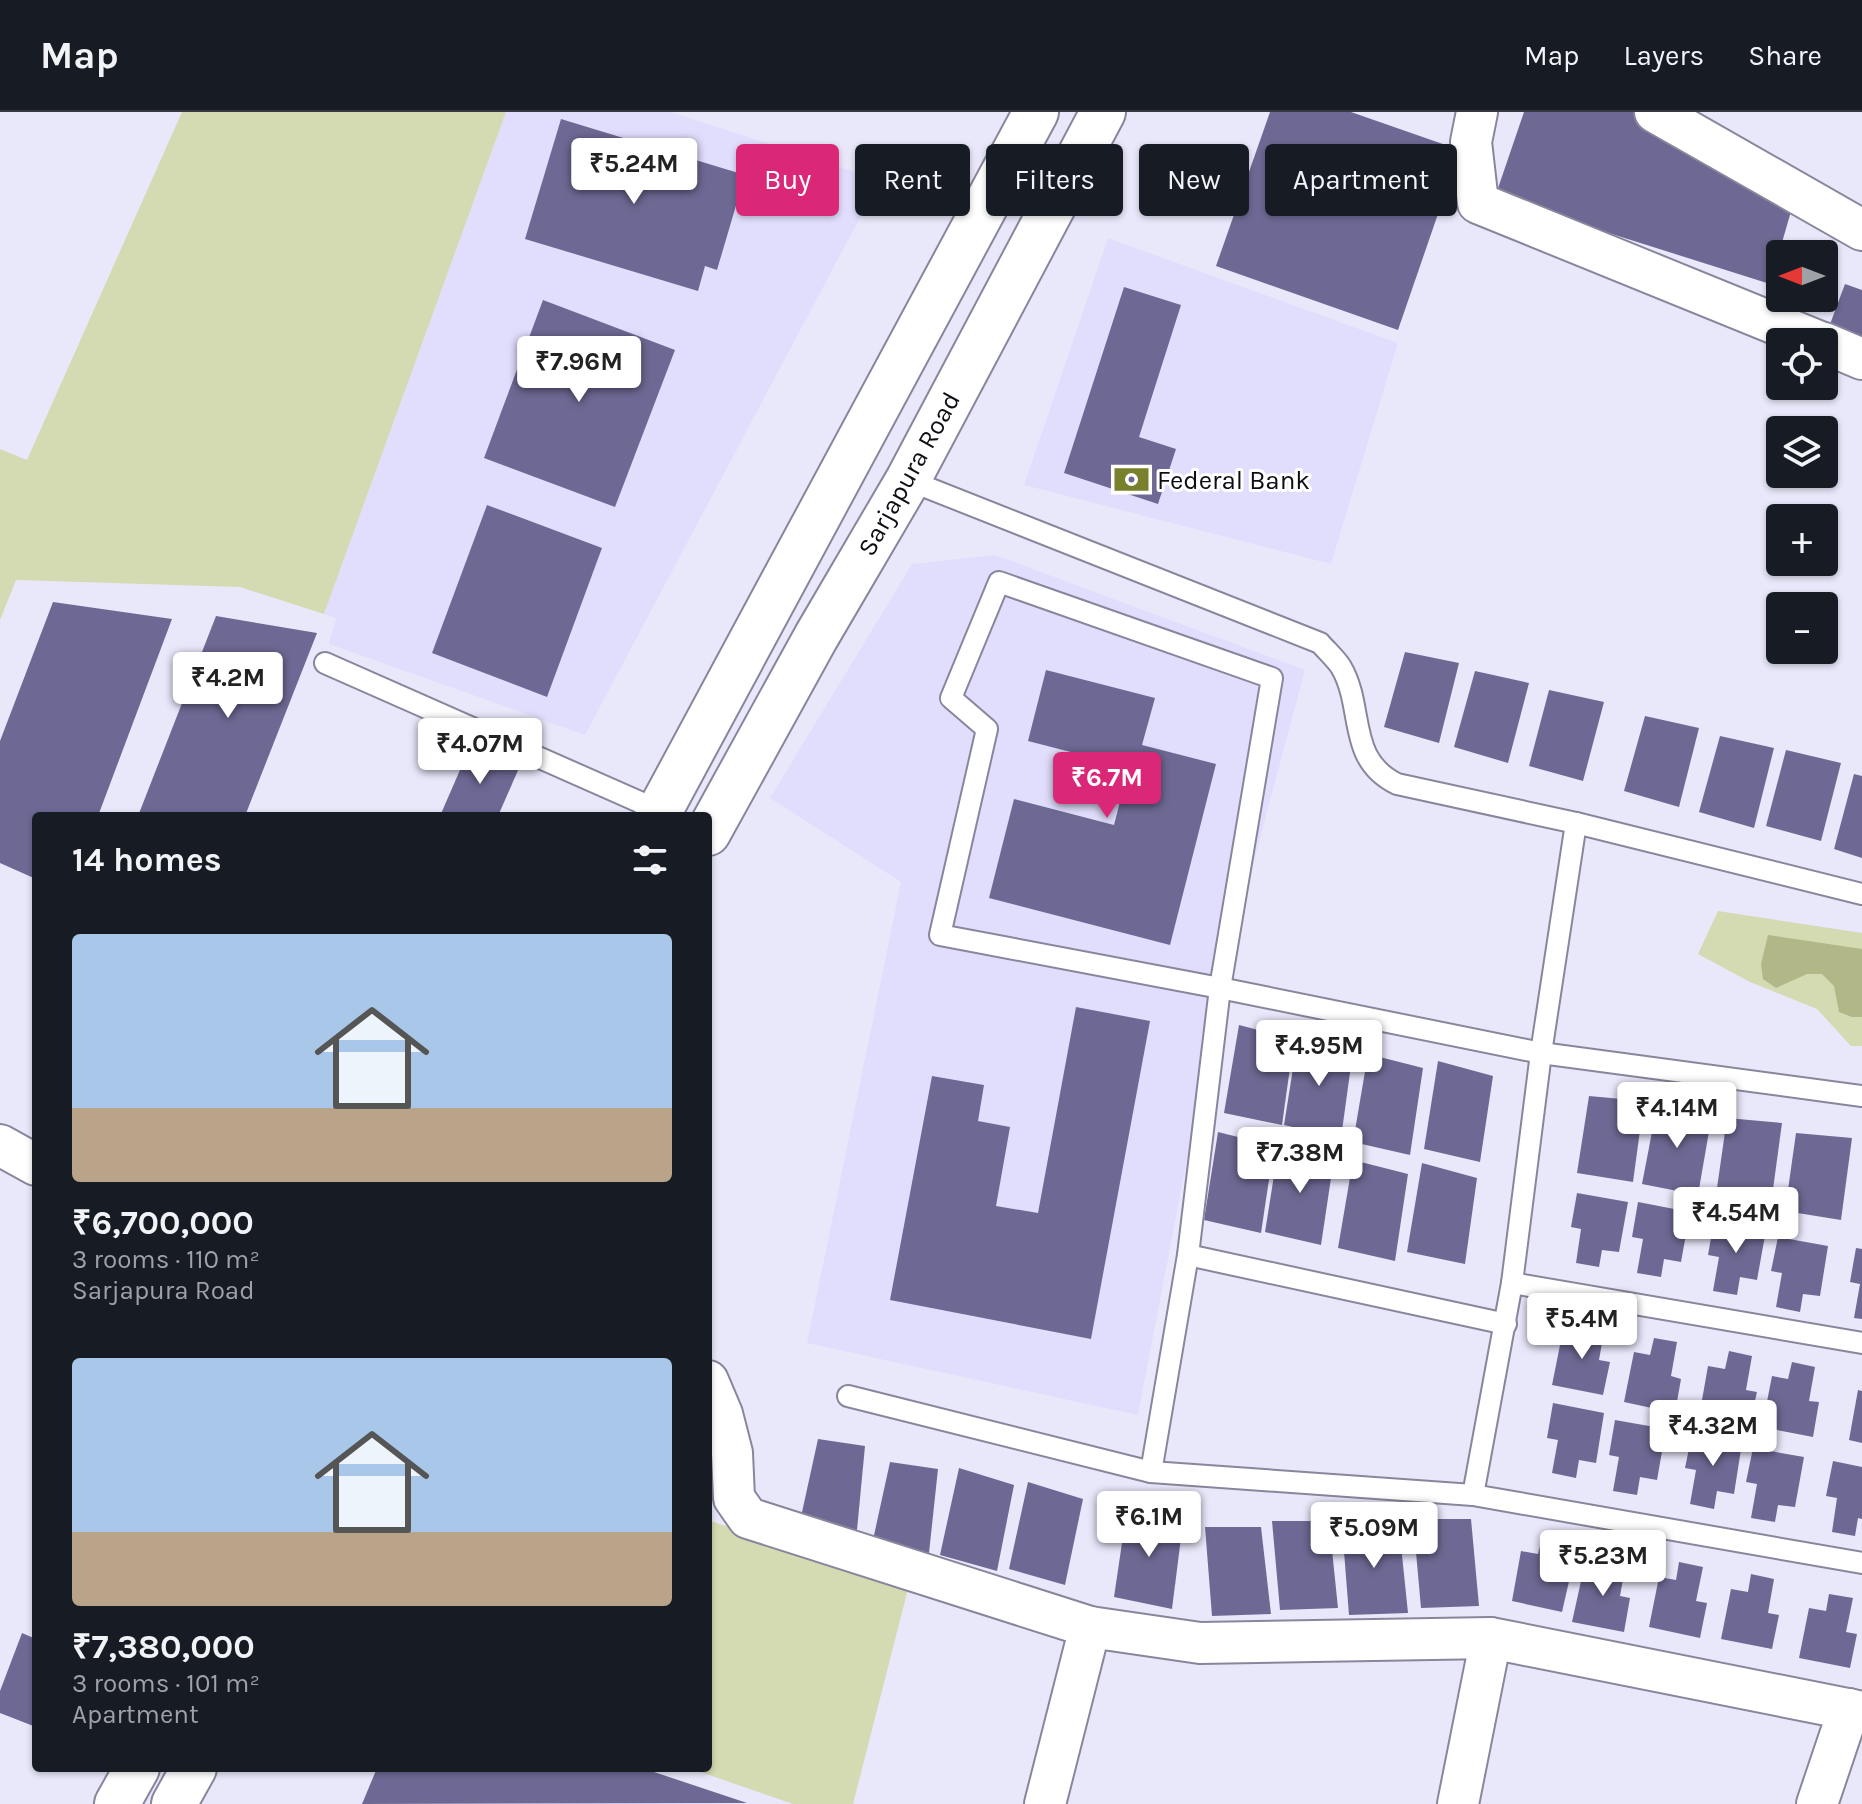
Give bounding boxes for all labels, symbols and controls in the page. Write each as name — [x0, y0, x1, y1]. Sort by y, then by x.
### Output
text: Map — [40, 33, 119, 78]
text: Map — [1524, 39, 1579, 72]
text: Layers — [1623, 39, 1704, 72]
text: Share — [1748, 39, 1822, 72]
pin: ₹5.24M — [569, 138, 699, 206]
chip: Buy — [736, 144, 839, 216]
chip: Rent — [855, 144, 970, 216]
chip: Filters — [986, 144, 1123, 216]
chip: New — [1139, 144, 1249, 216]
chip: Apartment — [1265, 144, 1457, 216]
text: ₹5.24M — [589, 148, 679, 179]
north arrow — [1766, 240, 1838, 312]
map controls — [1766, 240, 1838, 664]
button: locate — [1766, 328, 1838, 400]
pin: ₹7.96M — [514, 336, 644, 404]
text: ₹7.96M — [535, 346, 623, 377]
street label: Sarjapura Road — [851, 387, 967, 561]
button: layers — [1766, 416, 1838, 488]
bank icon: Federal Bank — [1112, 461, 1150, 499]
place label: Federal Bank — [1157, 465, 1310, 496]
button: + — [1766, 504, 1838, 576]
button: − — [1766, 592, 1838, 664]
pin: ₹4.2M — [172, 652, 284, 720]
text: ₹4.2M — [191, 662, 265, 693]
pin: ₹4.07M — [415, 718, 545, 786]
text: ₹4.07M — [436, 728, 524, 759]
pin: ₹6.7M — [1051, 752, 1163, 820]
text: ₹6.7M — [1071, 762, 1143, 793]
icon: filters — [628, 838, 672, 882]
text: 14 homes — [72, 840, 222, 880]
icon: home — [300, 986, 444, 1130]
pin: ₹4.95M — [1254, 1020, 1384, 1088]
text: ₹4.95M — [1274, 1030, 1364, 1061]
pin: ₹4.14M — [1612, 1082, 1742, 1150]
text: ₹4.14M — [1635, 1092, 1719, 1123]
pin: ₹7.38M — [1235, 1127, 1365, 1195]
text: ₹7.38M — [1255, 1137, 1345, 1168]
pin: ₹4.54M — [1671, 1187, 1801, 1255]
text: ₹4.54M — [1691, 1197, 1781, 1228]
text: ₹6,700,000 — [72, 1203, 254, 1243]
text: 3 rooms · 110 m² — [72, 1244, 260, 1275]
text: Sarjapura Road — [72, 1275, 255, 1306]
pin: ₹5.4M — [1526, 1293, 1638, 1361]
text: ₹5.4M — [1545, 1303, 1619, 1334]
pin: ₹4.32M — [1648, 1400, 1778, 1468]
icon: home — [300, 1410, 444, 1554]
text: ₹4.32M — [1668, 1410, 1758, 1441]
pin: ₹6.1M — [1093, 1491, 1205, 1559]
text: ₹6.1M — [1115, 1501, 1183, 1532]
pin: ₹5.09M — [1309, 1502, 1439, 1570]
text: ₹5.09M — [1329, 1512, 1419, 1543]
pin: ₹5.23M — [1538, 1530, 1668, 1598]
text: ₹5.23M — [1558, 1540, 1648, 1571]
text: ₹7,380,000 — [72, 1627, 255, 1667]
text: 3 rooms · 101 m² — [72, 1668, 260, 1699]
text: Apartment — [72, 1699, 199, 1730]

